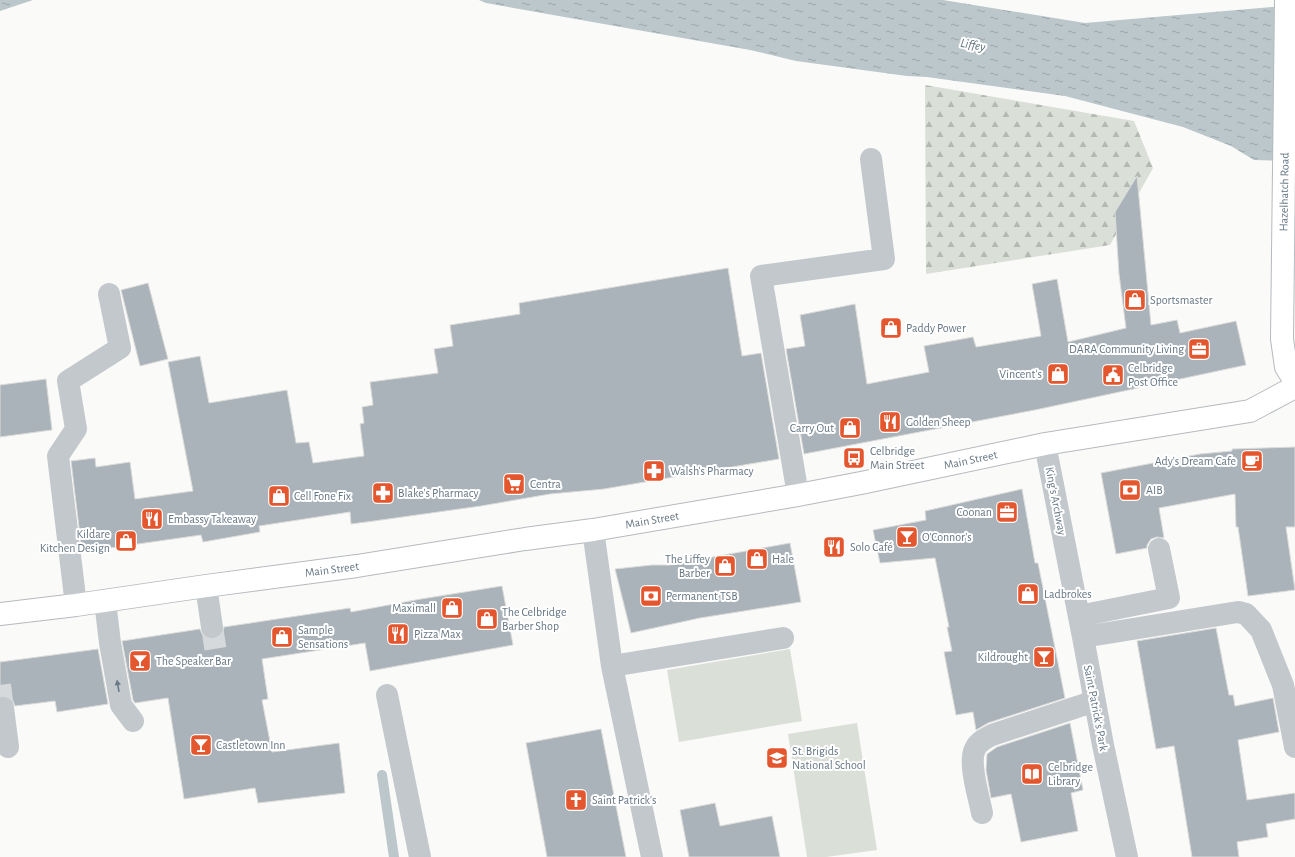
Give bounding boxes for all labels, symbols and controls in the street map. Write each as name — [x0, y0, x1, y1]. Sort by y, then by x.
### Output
water label: Liffey — [959, 37, 987, 54]
street label: Hazelhatch Road — [1277, 152, 1291, 232]
shop icon: Sportsmaster — [1122, 287, 1148, 313]
place label: Sportsmaster — [1150, 294, 1212, 306]
shop icon: Paddy Power — [878, 315, 904, 341]
place label: Paddy Power — [906, 322, 966, 335]
office icon: DARA Community Living — [1186, 336, 1212, 362]
place label: DARA Community Living — [1069, 343, 1184, 356]
shop icon: Vincent's — [1045, 361, 1071, 387]
public building icon: Celbridge Post Office — [1100, 362, 1126, 388]
place label: Celbridge Post Office — [1128, 362, 1178, 388]
place label: Vincent's — [999, 368, 1042, 380]
restaurant icon: Golden Sheep — [877, 409, 903, 435]
shop icon: Carry Out — [837, 415, 863, 441]
place label: Golden Sheep — [906, 416, 971, 428]
place label: Carry Out — [790, 422, 834, 435]
bus stop icon: Celbridge Main Street — [841, 445, 867, 471]
place label: Celbridge Main Street — [870, 445, 924, 471]
street label: Main Street — [943, 448, 998, 471]
cafe icon: Ady's Dream Cafe — [1239, 448, 1265, 474]
place label: Ady's Dream Cafe — [1155, 455, 1236, 468]
pharmacy icon: Walsh's Pharmacy — [641, 458, 667, 484]
place label: Walsh's Pharmacy — [670, 465, 754, 478]
street label: King's Archway — [1043, 466, 1069, 536]
supermarket icon: Centra — [501, 471, 527, 497]
bank icon: AIB — [1117, 477, 1143, 503]
place label: Centra — [530, 478, 561, 490]
pharmacy icon: Blake's Pharmacy — [370, 480, 396, 506]
shop icon: Cell Fone Fix — [266, 483, 292, 509]
place label: AIB — [1146, 484, 1163, 496]
place label: Blake's Pharmacy — [398, 487, 479, 500]
place label: Cell Fone Fix — [294, 490, 351, 502]
office icon: Coonan — [994, 499, 1020, 525]
restaurant icon: Embassy Takeaway — [139, 506, 165, 532]
place label: Coonan — [957, 506, 992, 518]
street label: Main Street — [624, 509, 680, 530]
place label: Embassy Takeaway — [168, 513, 256, 526]
bar icon: O’Connor’s — [894, 524, 920, 550]
place label: Kildare Kitchen Design — [40, 528, 110, 554]
shop icon: Kildare Kitchen Design — [113, 528, 139, 554]
place label: O’Connor’s — [922, 531, 972, 543]
restaurant icon: Solo Café — [821, 534, 847, 560]
place label: Solo Café — [850, 541, 893, 553]
shop icon: Hale — [744, 546, 770, 572]
place label: The Liffey Barber — [665, 553, 710, 579]
shop icon: The Liffey Barber — [712, 553, 738, 579]
place label: Hale — [772, 553, 794, 565]
street label: Main Street — [304, 560, 360, 579]
shop icon: Ladbrokes — [1015, 581, 1041, 607]
bank icon: Permanent TSB — [638, 583, 664, 609]
place label: Ladbrokes — [1044, 588, 1092, 600]
place label: Permanent TSB — [666, 590, 738, 602]
shop icon: Maximall — [439, 595, 465, 621]
place label: Maximall — [392, 602, 436, 614]
shop icon: The Celbridge Barber Shop — [474, 606, 500, 632]
place label: The Celbridge Barber Shop — [502, 606, 566, 632]
restaurant icon: Pizza Max — [385, 621, 411, 647]
shop icon: Sample Sensations — [269, 624, 295, 650]
place label: Sample Sensations — [298, 624, 348, 650]
place label: Pizza Max — [414, 628, 461, 640]
bar icon: Kildrought — [1031, 644, 1057, 670]
bar icon: The Speaker Bar — [127, 648, 153, 674]
place label: Kildrought — [978, 651, 1028, 663]
place label: The Speaker Bar — [156, 655, 231, 667]
street label: Saint Patrick's Park — [1082, 664, 1110, 752]
one-way arrow — [115, 680, 121, 692]
bar icon: Castletown Inn — [188, 732, 214, 758]
place label: Castletown Inn — [216, 739, 286, 751]
school or university icon: St. Brigids National School — [764, 745, 790, 771]
place label: St. Brigids National School — [792, 745, 866, 771]
library icon: Celbridge Library — [1019, 761, 1045, 787]
place label: Celbridge Library — [1048, 761, 1093, 788]
church icon: Saint Patrick's — [563, 787, 589, 813]
place label: Saint Patrick's — [592, 794, 656, 806]

